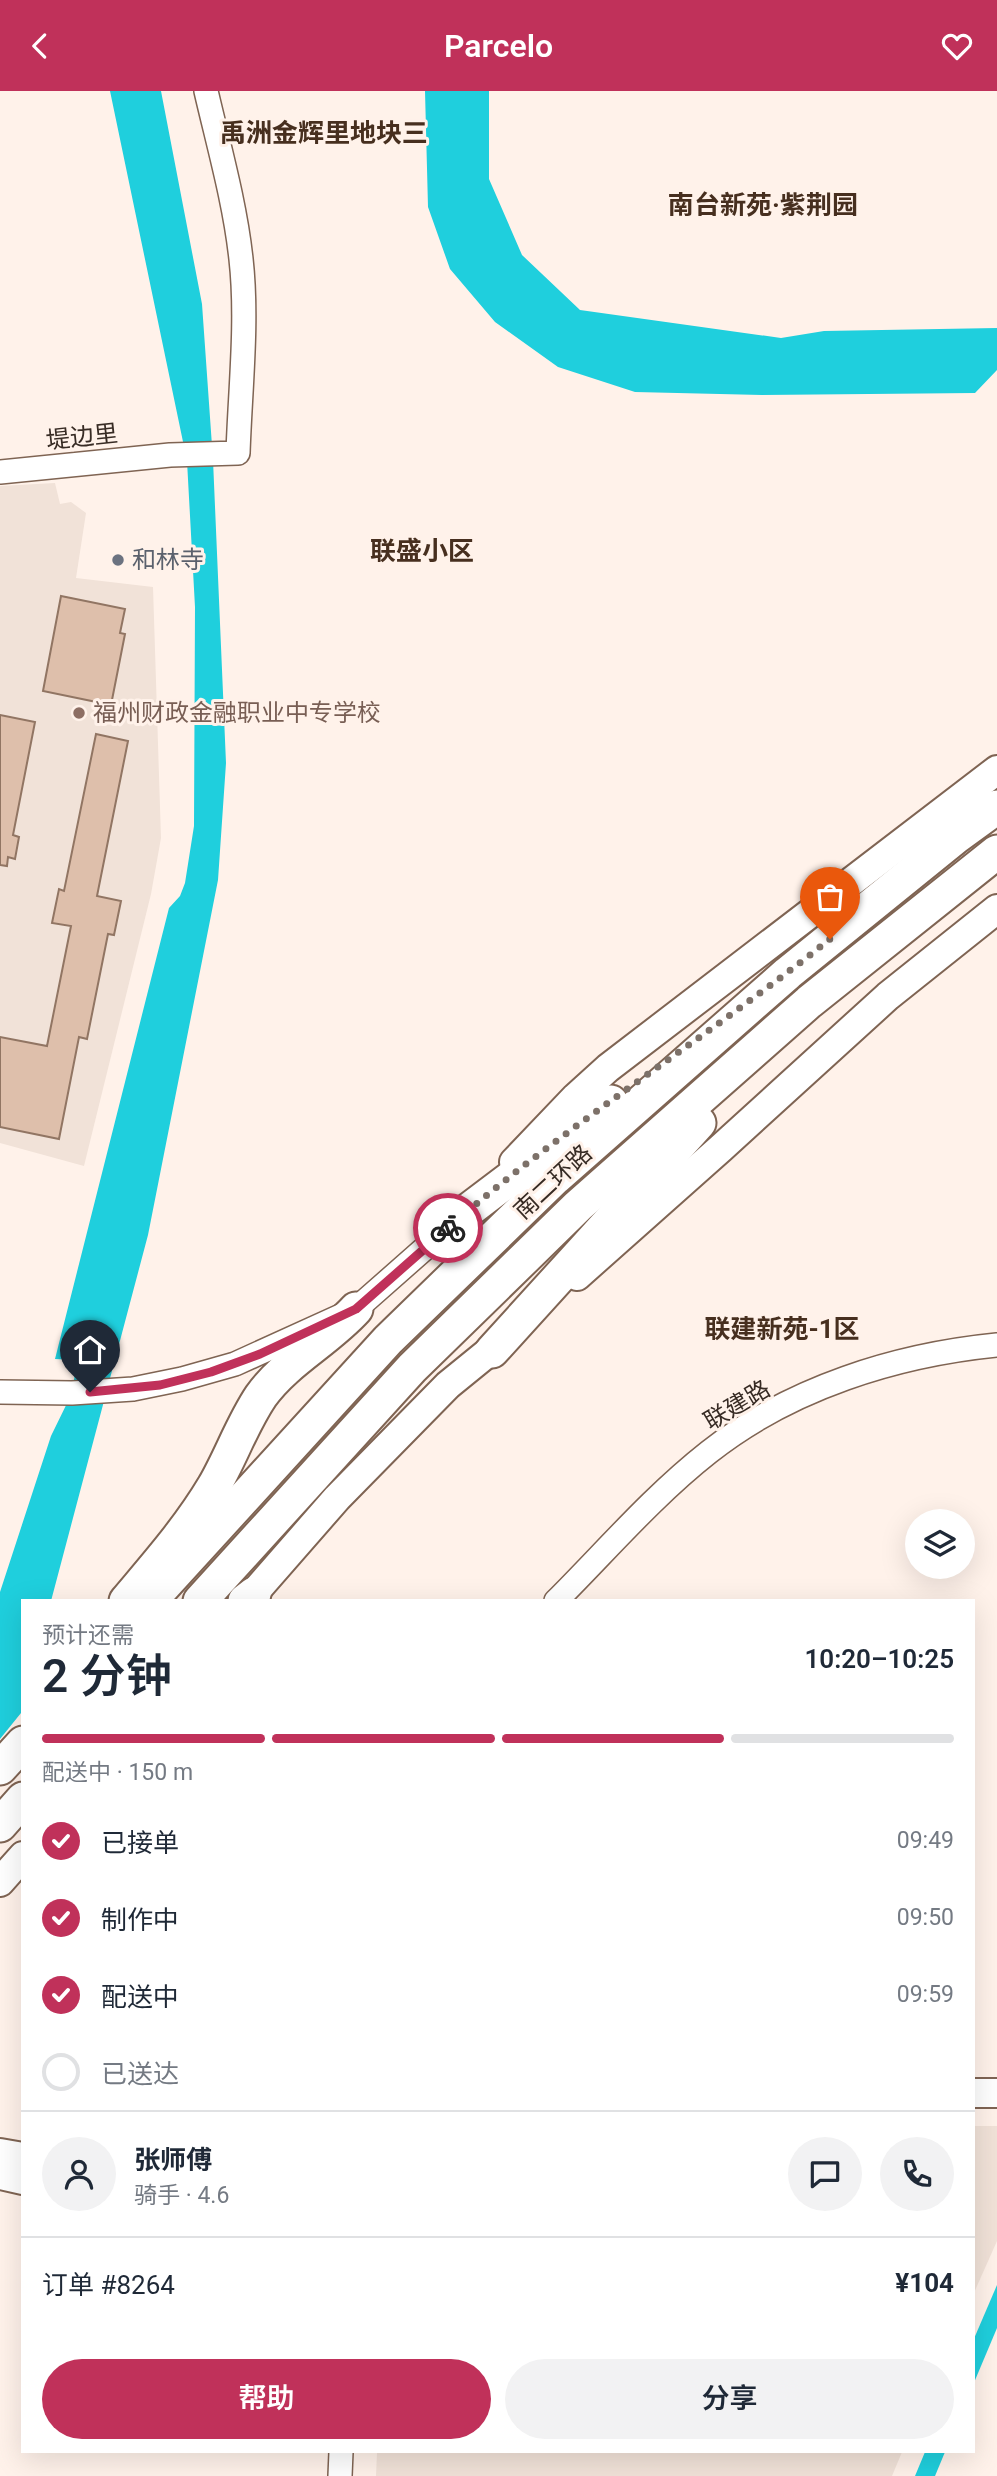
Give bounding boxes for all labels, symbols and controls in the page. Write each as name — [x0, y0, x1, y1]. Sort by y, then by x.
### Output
icon: back — [21, 27, 59, 65]
text: Parcelo — [444, 27, 553, 65]
icon: heart — [938, 27, 976, 65]
district label: 禹洲金辉里地块三 — [220, 118, 428, 148]
district label: 南台新苑·紫荆园 — [668, 190, 858, 220]
street label: 堤边里 — [45, 419, 119, 455]
district label: 联盛小区 — [370, 536, 474, 566]
place label: 和林寺 — [132, 546, 204, 574]
marker: 和林寺 — [110, 552, 126, 568]
place label: 福州财政金融职业中专学校 — [93, 699, 381, 727]
marker: 福州财政金融职业中专学校 — [71, 705, 87, 721]
pin — [800, 867, 860, 939]
icon: bag — [811, 878, 849, 916]
street label: 南二环路 — [508, 1139, 598, 1225]
courier — [413, 1193, 483, 1263]
icon: bike — [429, 1209, 467, 1247]
district label: 联建新苑-1区 — [704, 1314, 860, 1344]
pin — [60, 1320, 120, 1392]
icon: home — [71, 1331, 109, 1369]
street label: 联建路 — [699, 1374, 775, 1436]
map controls — [905, 1509, 975, 1579]
button: layers — [905, 1509, 975, 1579]
text: 预计还需 — [42, 1622, 134, 1649]
text: 10:20–10:25 — [804, 1644, 954, 1674]
text: 2 分钟 — [42, 1649, 172, 1703]
text: 配送中 · 150 m — [42, 1759, 193, 1786]
icon: check — [42, 1822, 80, 1860]
text: 09:49 — [897, 1827, 954, 1854]
text: 已接单 — [101, 1828, 179, 1858]
icon: check — [42, 1899, 80, 1937]
text: 09:50 — [897, 1904, 954, 1931]
text: 制作中 — [101, 1905, 179, 1935]
icon: check — [42, 1976, 80, 2014]
text: 09:59 — [897, 1981, 954, 2008]
text: 配送中 — [101, 1982, 179, 2012]
text: 已送达 — [101, 2059, 179, 2089]
button: person — [42, 2137, 116, 2211]
button: chat — [788, 2137, 862, 2211]
button: phone — [880, 2137, 954, 2211]
text: 张师傅 — [134, 2145, 212, 2175]
text: 骑手 · 4.6 — [134, 2182, 229, 2209]
text: ¥104 — [895, 2268, 954, 2298]
text: 订单 #8264 — [42, 2270, 175, 2300]
button: 帮助 — [42, 2359, 491, 2439]
button: 分享 — [505, 2359, 954, 2439]

